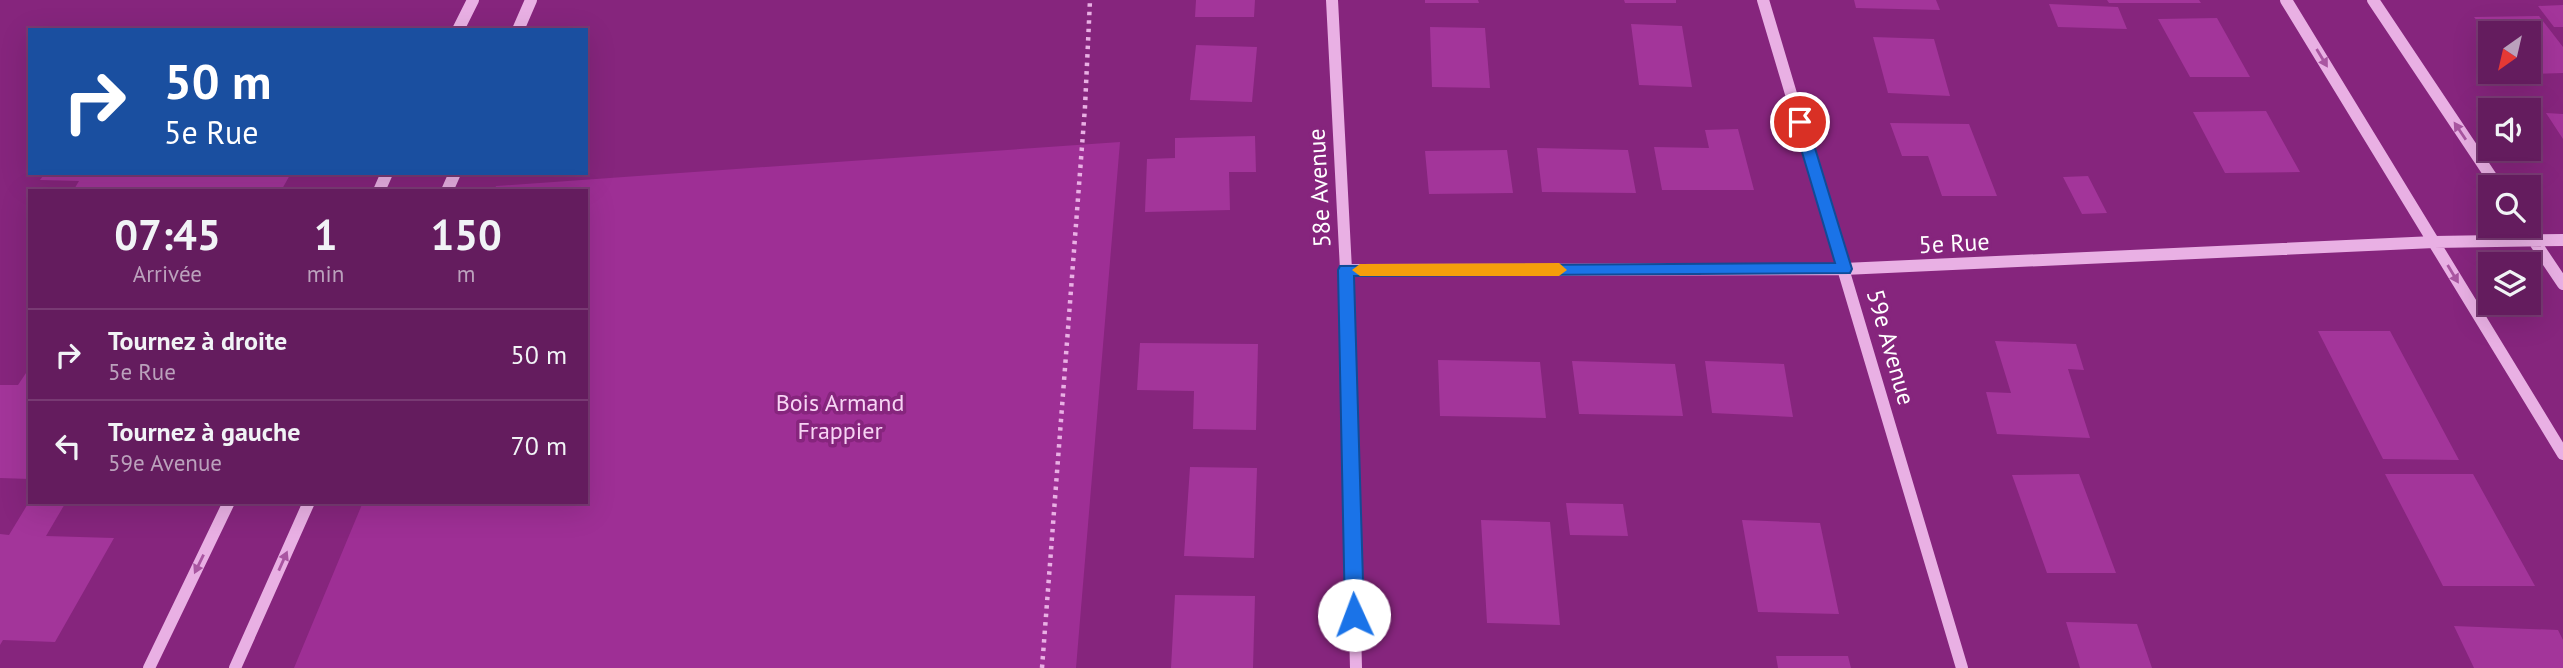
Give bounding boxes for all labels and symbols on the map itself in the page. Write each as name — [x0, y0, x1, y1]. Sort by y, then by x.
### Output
north arrow — [2478, 21, 2541, 84]
one-way arrow — [2316, 49, 2328, 68]
pin — [1770, 92, 1830, 152]
one-way arrow — [2454, 121, 2467, 140]
street label: 58e Avenue — [1300, 128, 1338, 248]
street label: 5e Rue — [1918, 226, 1990, 260]
one-way arrow — [2447, 264, 2459, 283]
street label: 59e Avenue — [1860, 286, 1922, 408]
park label: Bois Armand Frappier — [776, 387, 904, 446]
one-way arrow — [277, 551, 289, 571]
one-way arrow — [193, 554, 205, 574]
position arrow — [1317, 578, 1391, 652]

